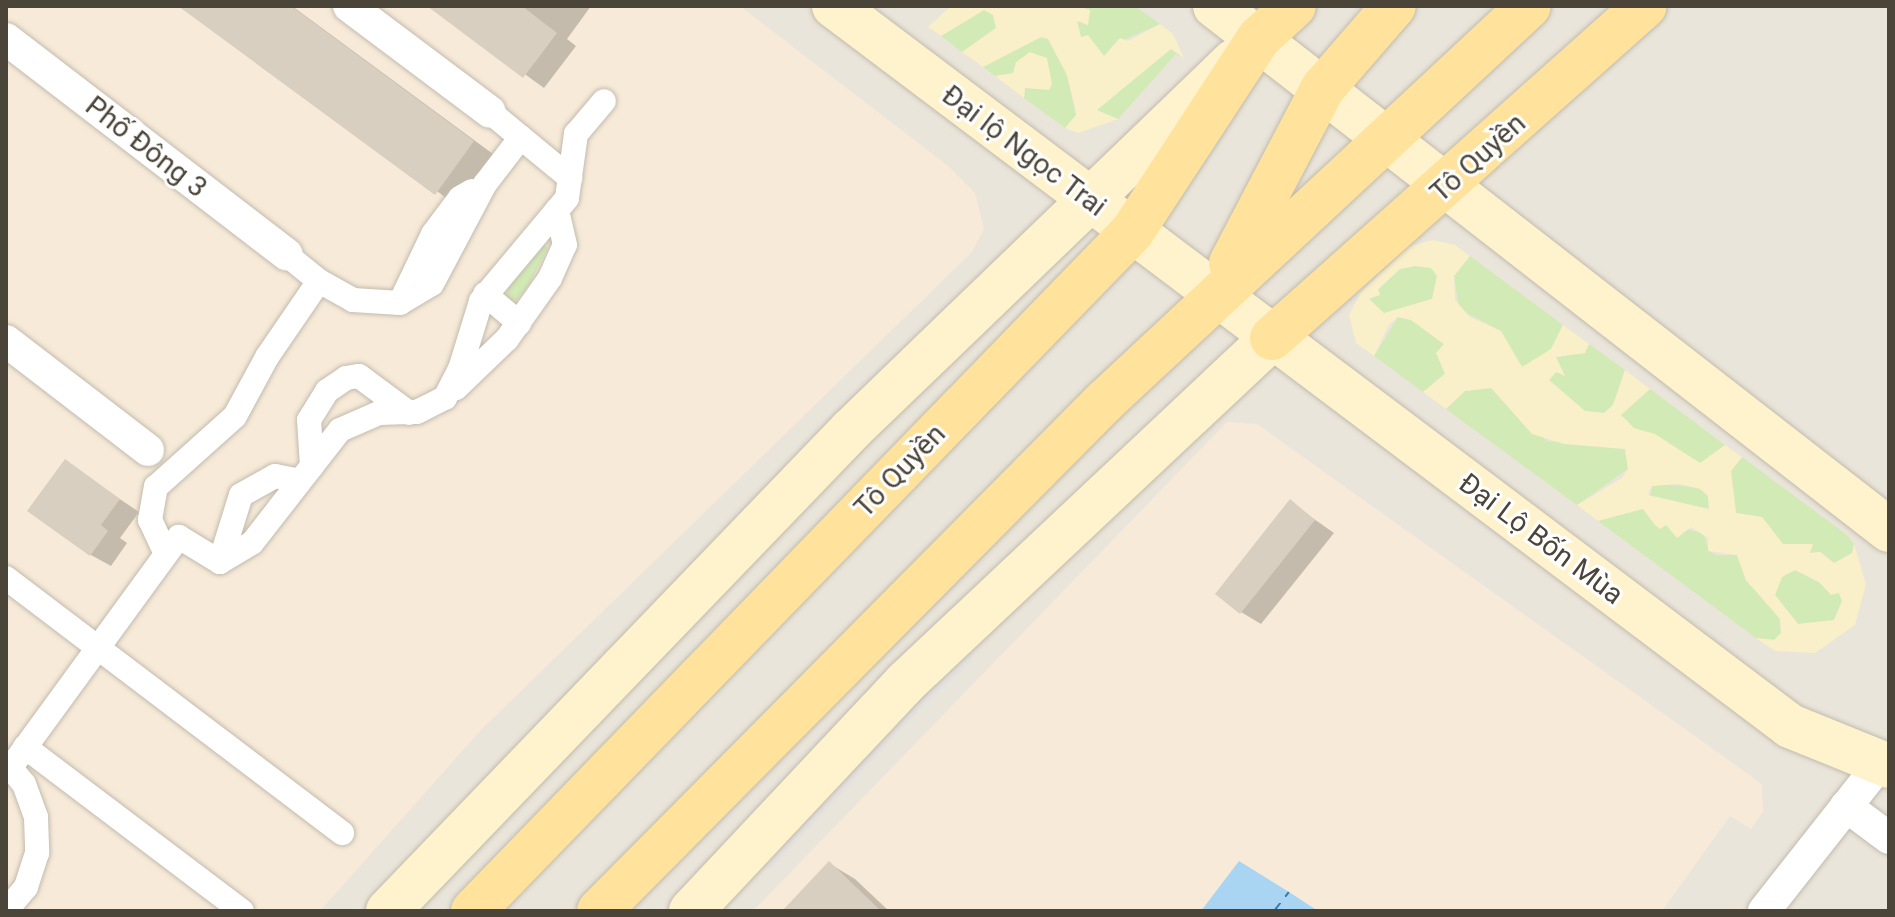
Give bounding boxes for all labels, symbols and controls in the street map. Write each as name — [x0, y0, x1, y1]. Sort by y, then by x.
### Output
street label: Đại lộ Ngọc Trai — [935, 78, 1113, 224]
street label: Phố Đông 3 — [79, 89, 213, 205]
street label: Tô Quyền — [1424, 107, 1532, 209]
street label: Tô Quyền — [848, 417, 952, 525]
street label: Đại Lộ Bốn Mùa — [1452, 466, 1630, 612]

